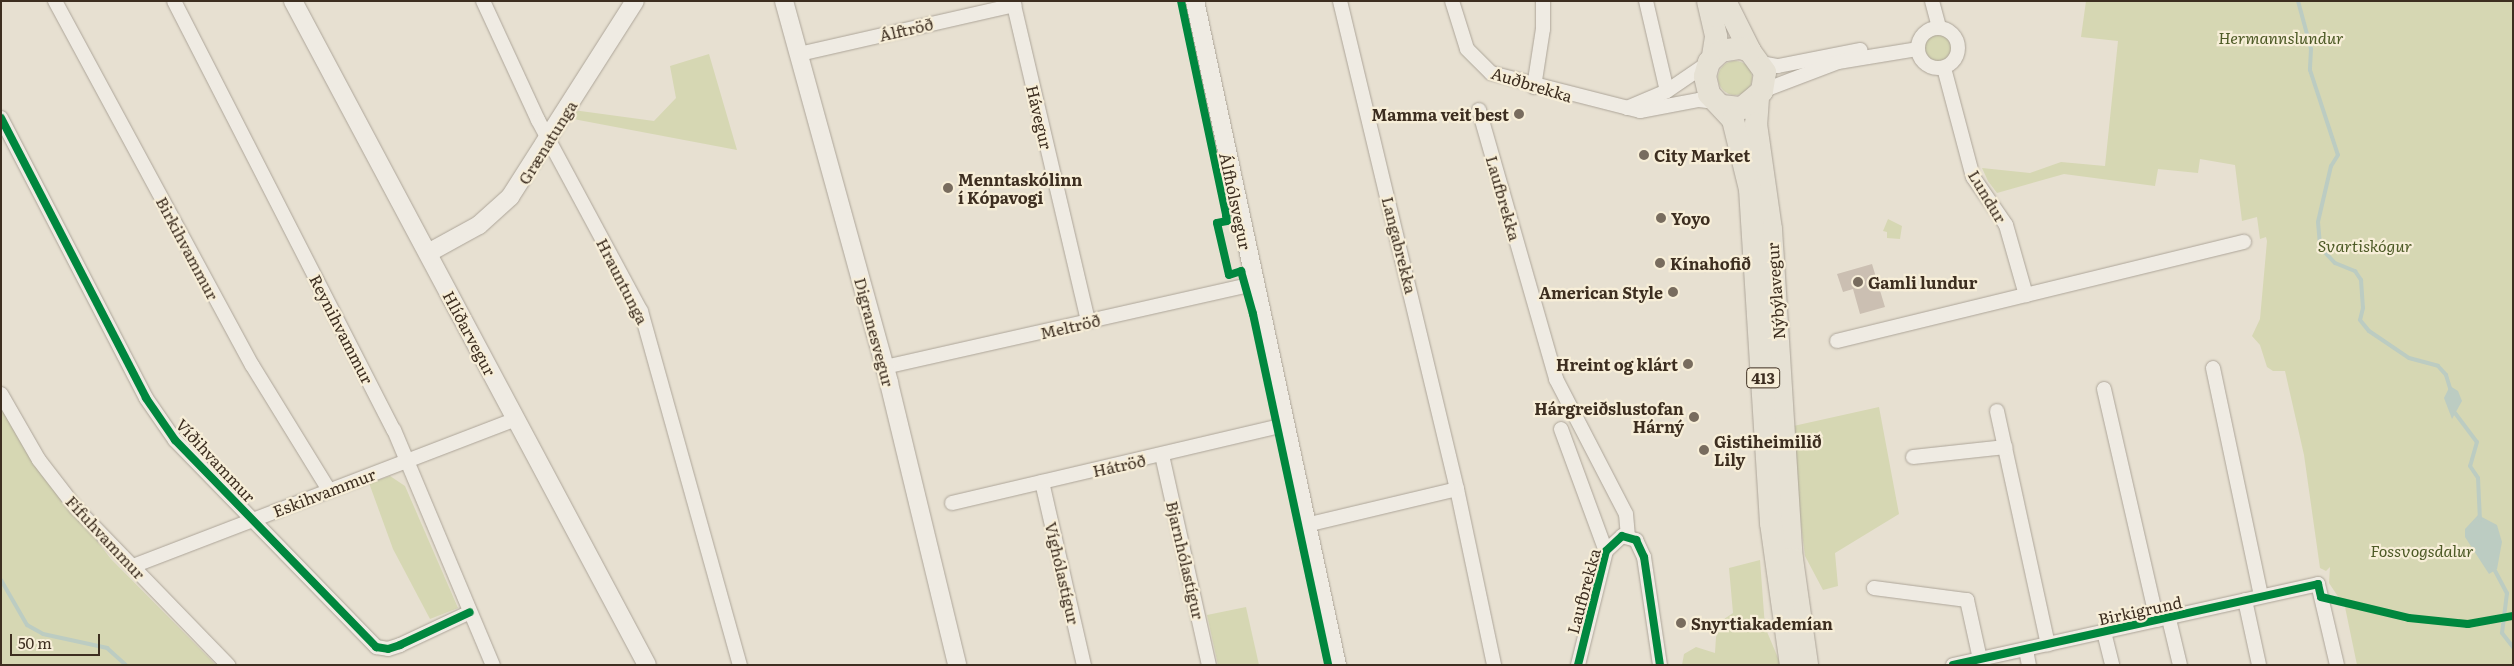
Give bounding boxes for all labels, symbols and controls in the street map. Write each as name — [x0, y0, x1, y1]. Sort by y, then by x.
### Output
street label: Álftröð — [877, 13, 935, 45]
park label: Hermannslundur — [2218, 27, 2344, 47]
street label: Auðbrekka — [1489, 63, 1575, 105]
street label: Hávegur — [1023, 83, 1057, 151]
street label: Grænatunga — [514, 96, 580, 188]
place label: Mamma veit best — [1372, 104, 1509, 124]
marker: Mamma veit best — [1513, 108, 1525, 120]
place label: City Market — [1654, 145, 1750, 165]
marker: City Market — [1638, 149, 1650, 161]
street label: Álfhólsvegur — [1216, 151, 1256, 251]
street label: Laufbrekka — [1483, 153, 1525, 243]
street label: Lundur — [1965, 166, 2011, 226]
place label: Menntaskólinn í Kópavogi — [958, 169, 1082, 207]
marker: Menntaskólinn í Kópavogi — [942, 182, 954, 194]
street label: Birkihvammur — [153, 193, 223, 303]
street label: Langabrekka — [1379, 195, 1421, 295]
place label: Yoyo — [1671, 208, 1710, 228]
marker: Yoyo — [1655, 212, 1667, 224]
street label: Hrauntunga — [593, 235, 653, 327]
park label: Svartiskógur — [2318, 235, 2412, 255]
street label: Nýbýlavegur — [1762, 242, 1788, 340]
place label: Kínahofið — [1670, 253, 1751, 273]
marker: Kínahofið — [1654, 257, 1666, 269]
street label: Reynihvammur — [306, 271, 378, 387]
place label: Gamli lundur — [1868, 272, 1977, 292]
street label: Digranesvegur — [851, 275, 899, 389]
marker: Gamli lundur — [1852, 276, 1864, 288]
place label: American Style — [1539, 282, 1663, 302]
marker: American Style — [1667, 286, 1679, 298]
street label: Hlíðarvegur — [440, 287, 500, 379]
street label: Meltröð — [1038, 310, 1102, 342]
place label: Hreint og klárt — [1556, 354, 1678, 374]
marker: Hreint og klárt — [1682, 358, 1694, 370]
road number: 413 — [1746, 366, 1780, 390]
place label: Hárgreiðslustofan Hárný — [1534, 398, 1684, 436]
marker: Hárgreiðslustofan Hárný — [1688, 411, 1700, 423]
street label: Víðihvammur — [172, 414, 260, 506]
place label: Gistiheimilið Lily — [1714, 431, 1822, 469]
marker: Gistiheimilið Lily — [1698, 444, 1710, 456]
street label: Hátröð — [1091, 450, 1147, 480]
street label: Eskihvammur — [270, 464, 378, 520]
street label: Fífuhvammur — [62, 491, 150, 583]
street label: Bjarnhólastígur — [1163, 499, 1209, 621]
street label: Víghólastígur — [1042, 520, 1084, 626]
park label: Fossvogsdalur — [2370, 540, 2474, 560]
street label: Laufbrekka — [1562, 546, 1604, 636]
street label: Birkigrund — [2096, 592, 2184, 628]
place label: Snyrtiakademían — [1691, 613, 1833, 633]
marker: Snyrtiakademían — [1675, 617, 1687, 629]
scale bar — [12, 624, 102, 656]
text: 50 m — [18, 631, 52, 654]

